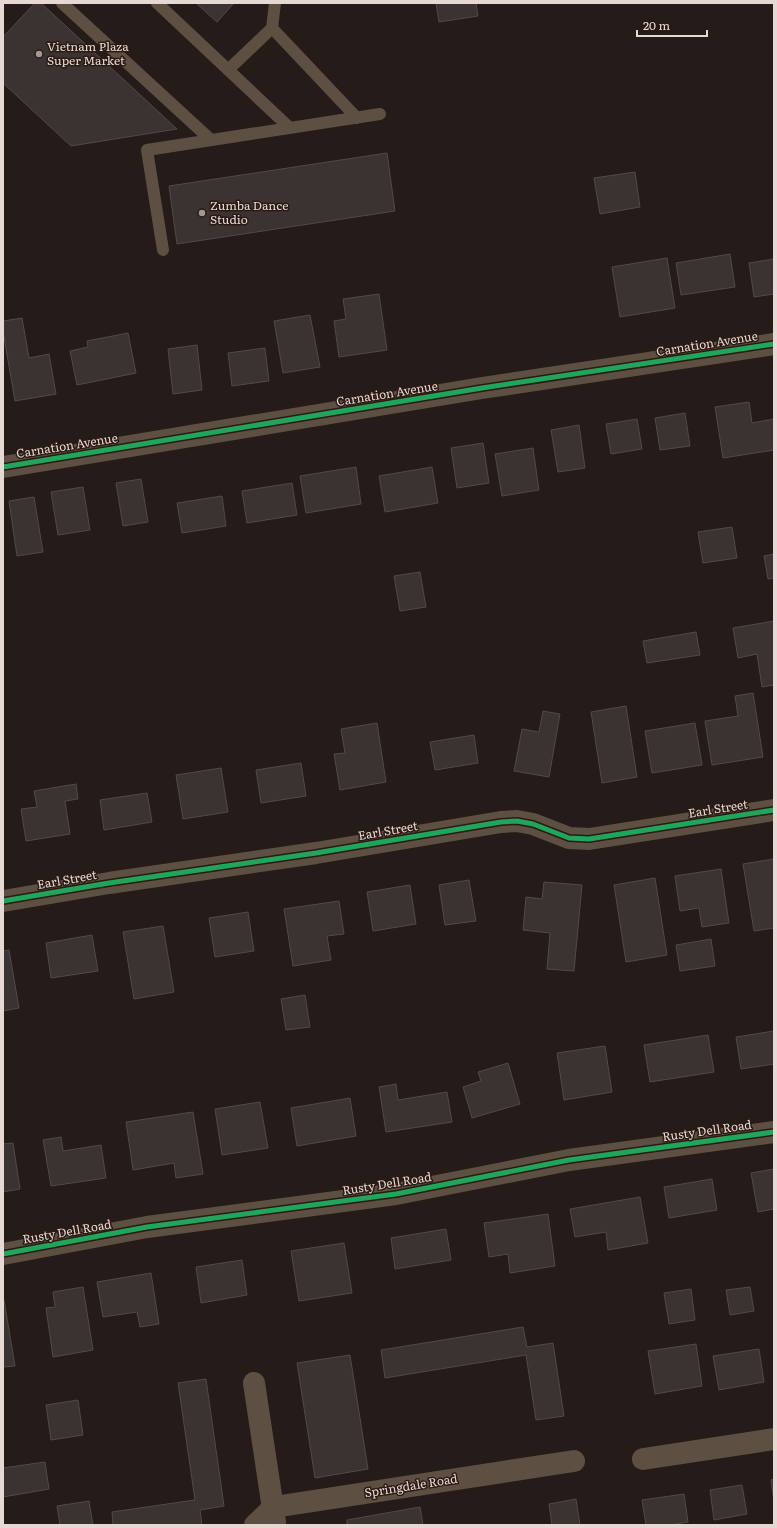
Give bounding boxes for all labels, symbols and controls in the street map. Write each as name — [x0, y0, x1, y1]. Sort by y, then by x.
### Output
scale bar — [637, 12, 707, 38]
text: 20 m — [643, 16, 670, 34]
place label: Vietnam Plaza Super Market — [47, 37, 129, 69]
marker: Vietnam Plaza Super Market — [34, 49, 44, 59]
place label: Zumba Dance Studio — [210, 196, 288, 228]
marker: Zumba Dance Studio — [197, 208, 207, 218]
street label: Carnation Avenue — [655, 326, 759, 360]
street label: Carnation Avenue — [335, 376, 439, 410]
street label: Carnation Avenue — [15, 428, 119, 462]
street label: Earl Street — [687, 794, 749, 822]
street label: Earl Street — [357, 816, 419, 844]
street label: Earl Street — [36, 865, 98, 893]
street label: Rusty Dell Road — [661, 1115, 753, 1145]
street label: Rusty Dell Road — [341, 1167, 433, 1199]
street label: Rusty Dell Road — [21, 1214, 113, 1248]
street label: Springdale Road — [363, 1469, 459, 1501]

